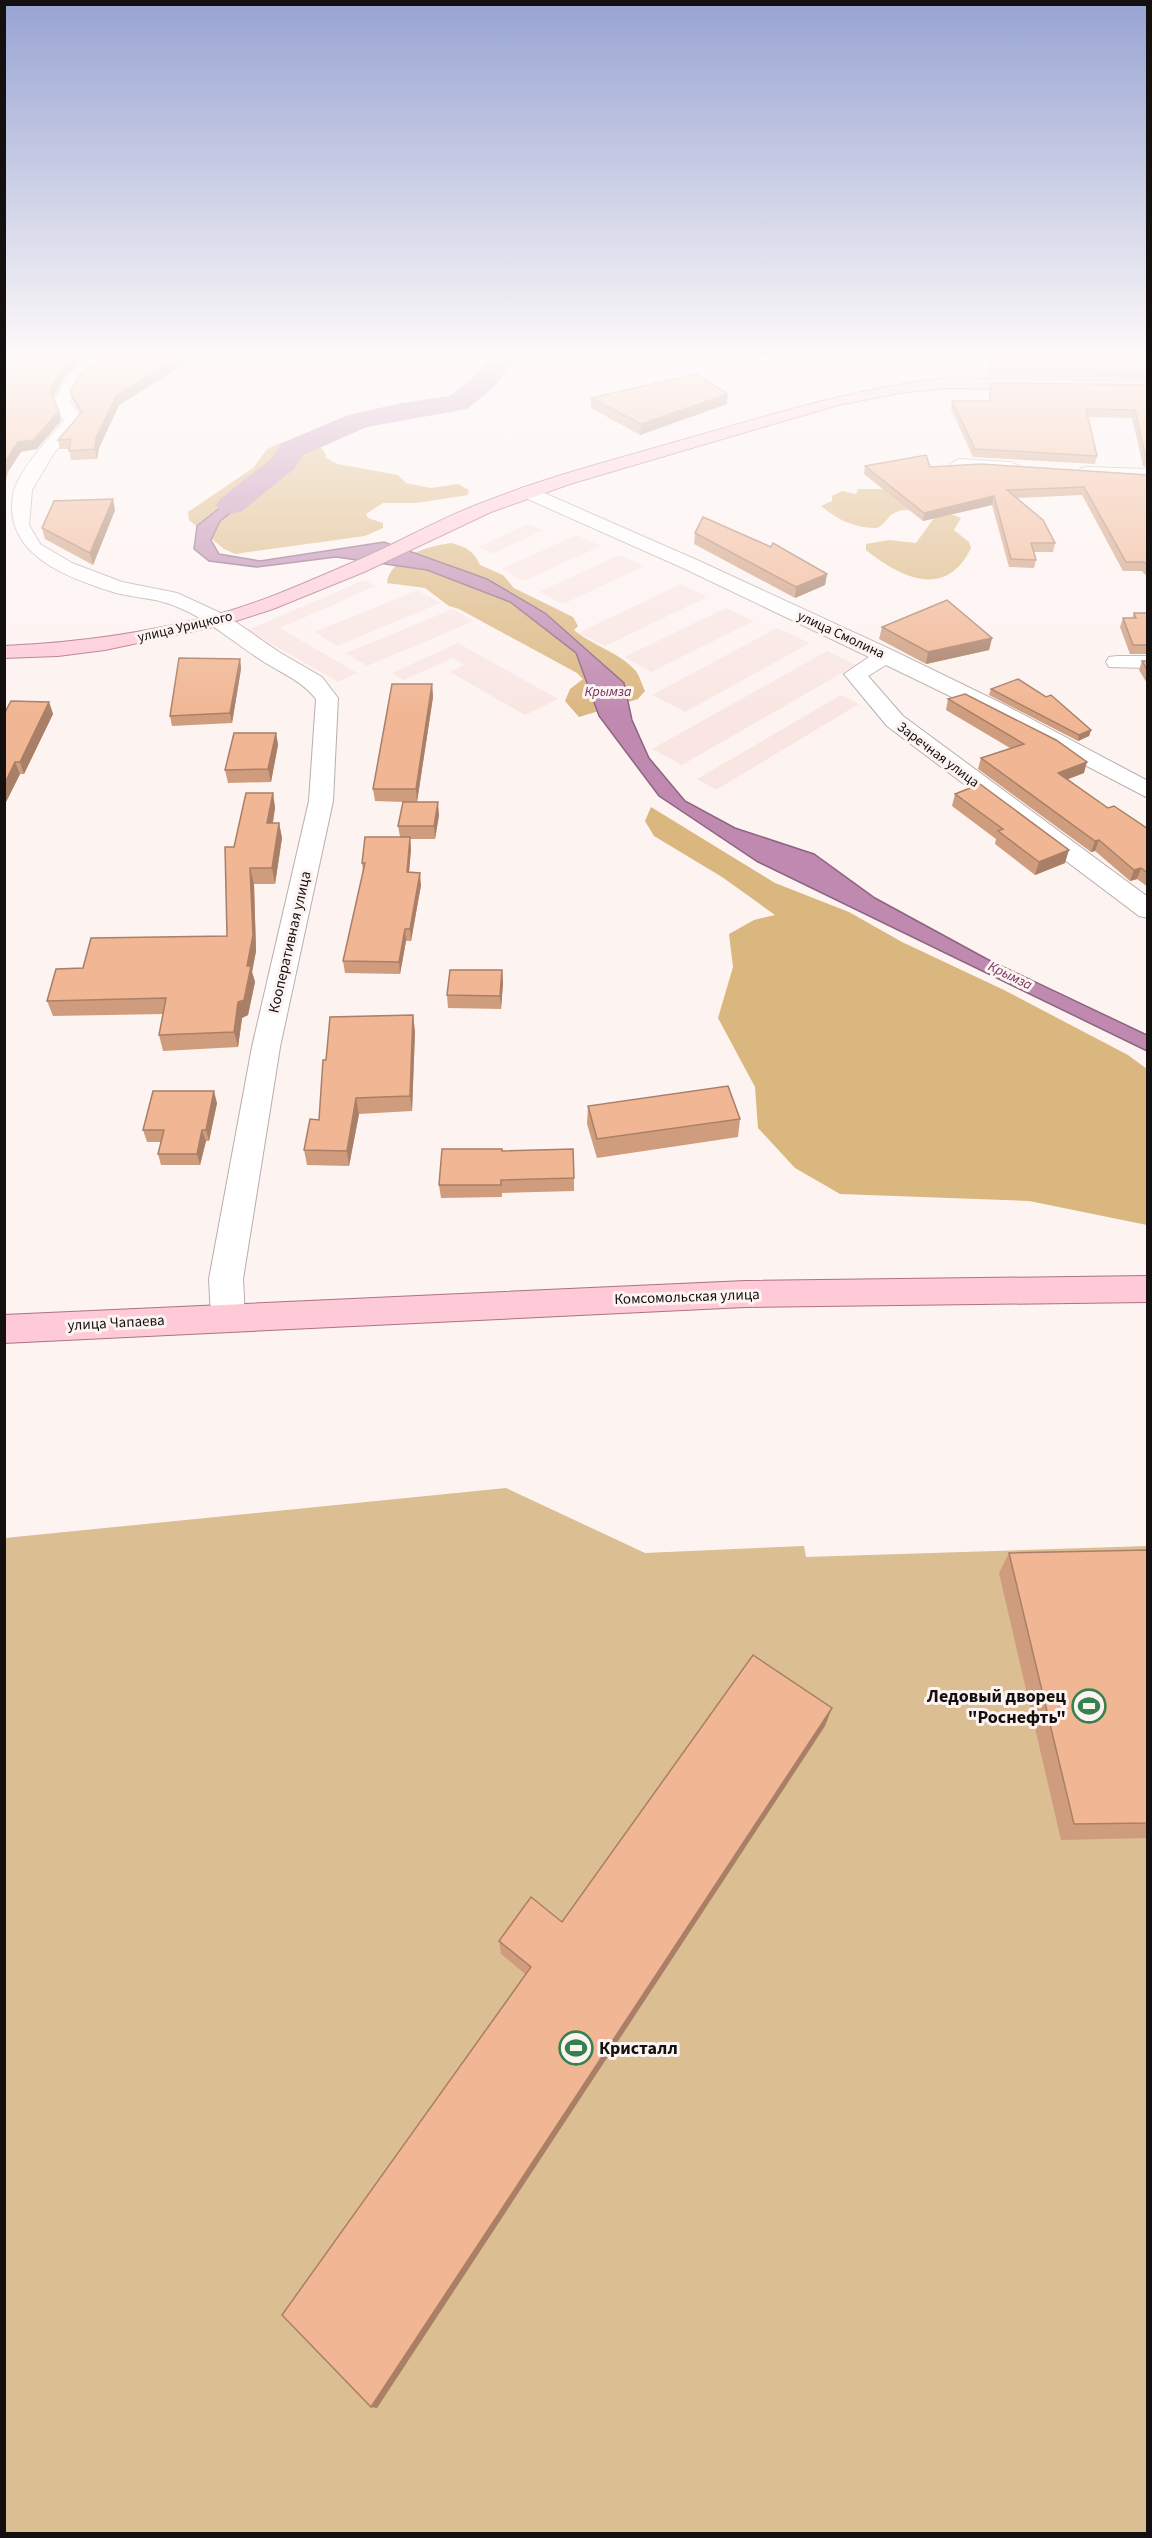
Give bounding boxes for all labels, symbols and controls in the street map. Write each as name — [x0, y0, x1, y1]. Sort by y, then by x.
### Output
street label: улица Урицкого — [136, 606, 234, 648]
street label: улица Смолина — [794, 606, 888, 664]
water label: Крымза — [585, 682, 632, 702]
street label: Заречная улица — [893, 717, 983, 793]
street label: Кооперативная улица — [263, 869, 317, 1015]
water label: Крымза — [985, 957, 1036, 995]
street label: Комсомольская улица — [614, 1284, 760, 1310]
street label: улица Чапаева — [67, 1310, 165, 1336]
place label: Ледовый дворец "Роснефть" — [926, 1684, 1066, 1730]
sports icon: Ледовый дворец "Роснефть" — [1071, 1688, 1107, 1724]
sports icon: Кристалл — [558, 2030, 594, 2066]
place label: Кристалл — [599, 2036, 678, 2061]

